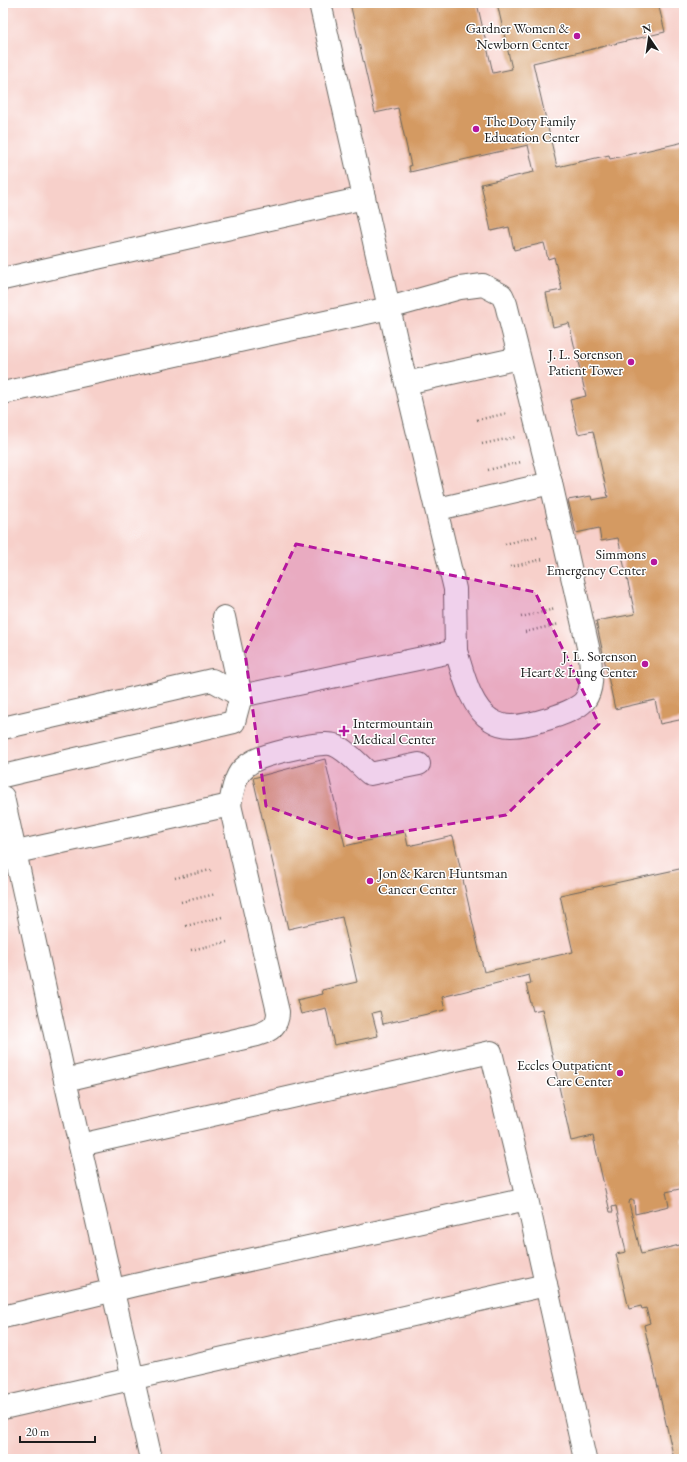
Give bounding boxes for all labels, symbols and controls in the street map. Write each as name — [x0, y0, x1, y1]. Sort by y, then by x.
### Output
north arrow — [629, 18, 669, 58]
place label: Gardner Women & Newborn Center — [466, 19, 569, 53]
text: N — [641, 20, 653, 36]
marker: Gardner Women & Newborn Center — [572, 31, 582, 41]
place label: The Doty Family Education Center — [484, 112, 580, 146]
marker: The Doty Family Education Center — [471, 124, 481, 134]
place label: J. L. Sorenson Patient Tower — [547, 345, 624, 379]
marker: J. L. Sorenson Patient Tower — [626, 357, 636, 367]
place label: Simmons Emergency Center — [546, 545, 646, 579]
marker: Simmons Emergency Center — [649, 557, 659, 567]
place label: J. L. Sorenson Heart & Lung Center — [520, 647, 638, 681]
marker: J. L. Sorenson Heart & Lung Center — [640, 659, 650, 669]
place label: Intermountain Medical Center — [353, 714, 436, 748]
marker: Intermountain Medical Center — [338, 725, 350, 737]
place label: Jon & Karen Huntsman Cancer Center — [377, 864, 508, 898]
marker: Jon & Karen Huntsman Cancer Center — [365, 876, 375, 886]
place label: Eccles Outpatient Care Center — [517, 1056, 613, 1090]
marker: Eccles Outpatient Care Center — [615, 1068, 625, 1078]
scale bar — [20, 1418, 95, 1444]
text: 20 m — [26, 1424, 50, 1440]

